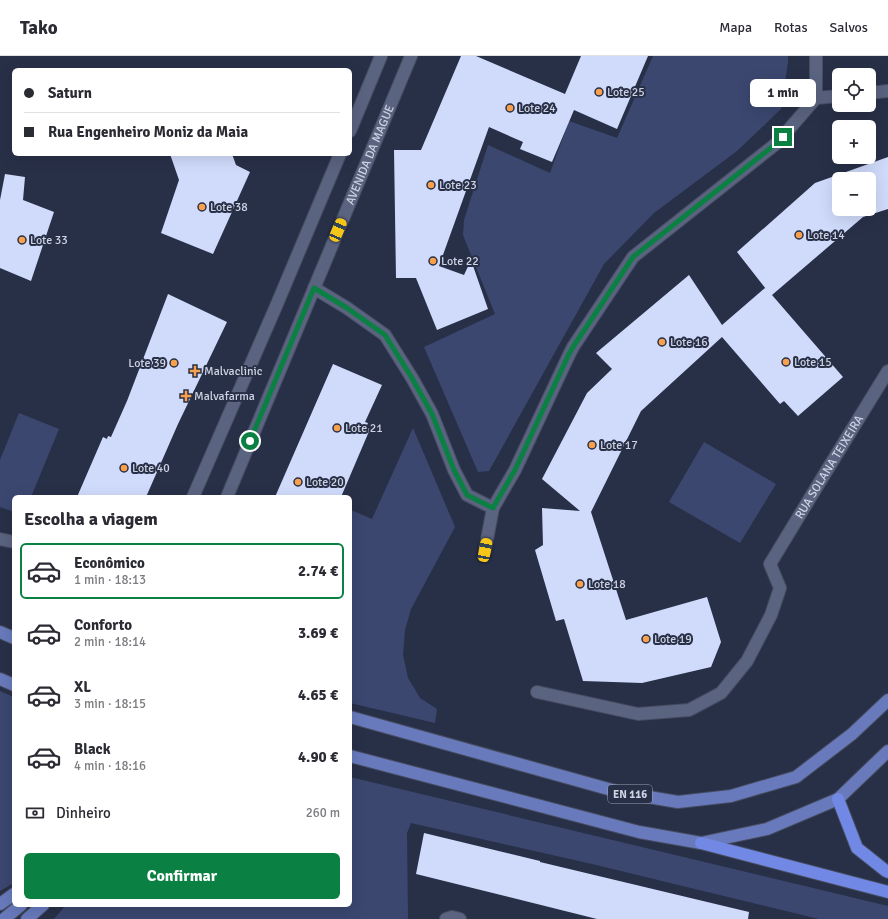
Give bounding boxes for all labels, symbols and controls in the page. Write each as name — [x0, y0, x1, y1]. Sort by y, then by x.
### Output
text: Tako — [20, 16, 58, 40]
text: Mapa — [719, 19, 752, 36]
text: Rotas — [774, 19, 808, 36]
text: Salvos — [830, 19, 868, 36]
map controls — [832, 68, 876, 216]
button: locate — [832, 68, 876, 112]
callout: 1 min — [750, 79, 816, 107]
text: Saturn — [48, 84, 92, 102]
place label: Lote 25 — [607, 85, 645, 100]
text: 1 min — [767, 85, 799, 101]
marker: Lote 25 — [594, 87, 604, 97]
place label: Lote 24 — [518, 101, 556, 116]
street label: AVENIDA DA MAGUE — [343, 102, 398, 207]
marker: Lote 24 — [505, 103, 515, 113]
button: + — [832, 120, 876, 164]
text: Rua Engenheiro Moniz da Maia — [48, 123, 248, 141]
route end — [774, 128, 792, 146]
button: − — [832, 172, 876, 216]
place label: Lote 23 — [439, 178, 477, 193]
marker: Lote 23 — [426, 180, 436, 190]
place label: Lote 38 — [210, 200, 248, 215]
marker: Lote 38 — [197, 202, 207, 212]
car — [328, 217, 348, 243]
place label: Lote 14 — [807, 228, 845, 243]
marker: Lote 14 — [794, 230, 804, 240]
place label: Lote 33 — [30, 233, 68, 248]
marker: Lote 33 — [17, 235, 27, 245]
place label: Lote 22 — [441, 254, 479, 269]
marker: Lote 22 — [428, 256, 438, 266]
place label: Lote 16 — [670, 335, 708, 350]
marker: Lote 16 — [657, 337, 667, 347]
place label: Lote 15 — [794, 355, 832, 370]
place label: Lote 39 — [128, 356, 166, 371]
marker: Lote 15 — [781, 357, 791, 367]
marker: Lote 39 — [169, 358, 179, 368]
place label: Malvaclinic — [204, 364, 263, 379]
marker: Malvaclinic — [189, 365, 201, 377]
place label: Malvafarma — [194, 389, 255, 404]
marker: Malvafarma — [181, 391, 191, 401]
street label: RUA SOLANA TEIXEIRA — [792, 412, 867, 522]
place label: Lote 21 — [345, 421, 383, 436]
marker: Lote 21 — [332, 423, 342, 433]
route start — [241, 432, 259, 450]
place label: Lote 17 — [600, 438, 638, 453]
marker: Lote 17 — [587, 440, 597, 450]
place label: Lote 40 — [132, 461, 170, 476]
marker: Lote 40 — [119, 463, 129, 473]
place label: Lote 20 — [306, 475, 344, 490]
marker: Lote 20 — [293, 477, 303, 487]
text: Escolha a viagem — [24, 508, 158, 530]
car — [477, 537, 493, 563]
icon: car — [26, 553, 62, 589]
text: Econômico — [74, 554, 145, 572]
text: 2.74 € — [298, 562, 338, 580]
text: 1 min · 18:13 — [74, 572, 146, 588]
place label: Lote 18 — [588, 577, 626, 592]
marker: Lote 18 — [575, 579, 585, 589]
icon: car — [26, 615, 62, 651]
text: Conforto — [74, 616, 132, 634]
text: 3.69 € — [298, 624, 338, 642]
place label: Lote 19 — [654, 632, 692, 647]
text: 2 min · 18:14 — [74, 634, 146, 650]
marker: Lote 19 — [641, 634, 651, 644]
icon: car — [26, 677, 62, 713]
text: XL — [74, 678, 91, 696]
text: 4.65 € — [298, 686, 338, 704]
text: 3 min · 18:15 — [74, 696, 146, 712]
icon: car — [26, 739, 62, 775]
text: Black — [74, 740, 111, 758]
text: 4.90 € — [298, 748, 338, 766]
text: 4 min · 18:16 — [74, 758, 146, 774]
road number: EN 116 — [608, 785, 652, 803]
icon: cash — [24, 802, 46, 824]
text: Dinheiro — [56, 804, 111, 822]
text: 260 m — [306, 805, 340, 821]
button: Confirmar — [24, 853, 340, 899]

